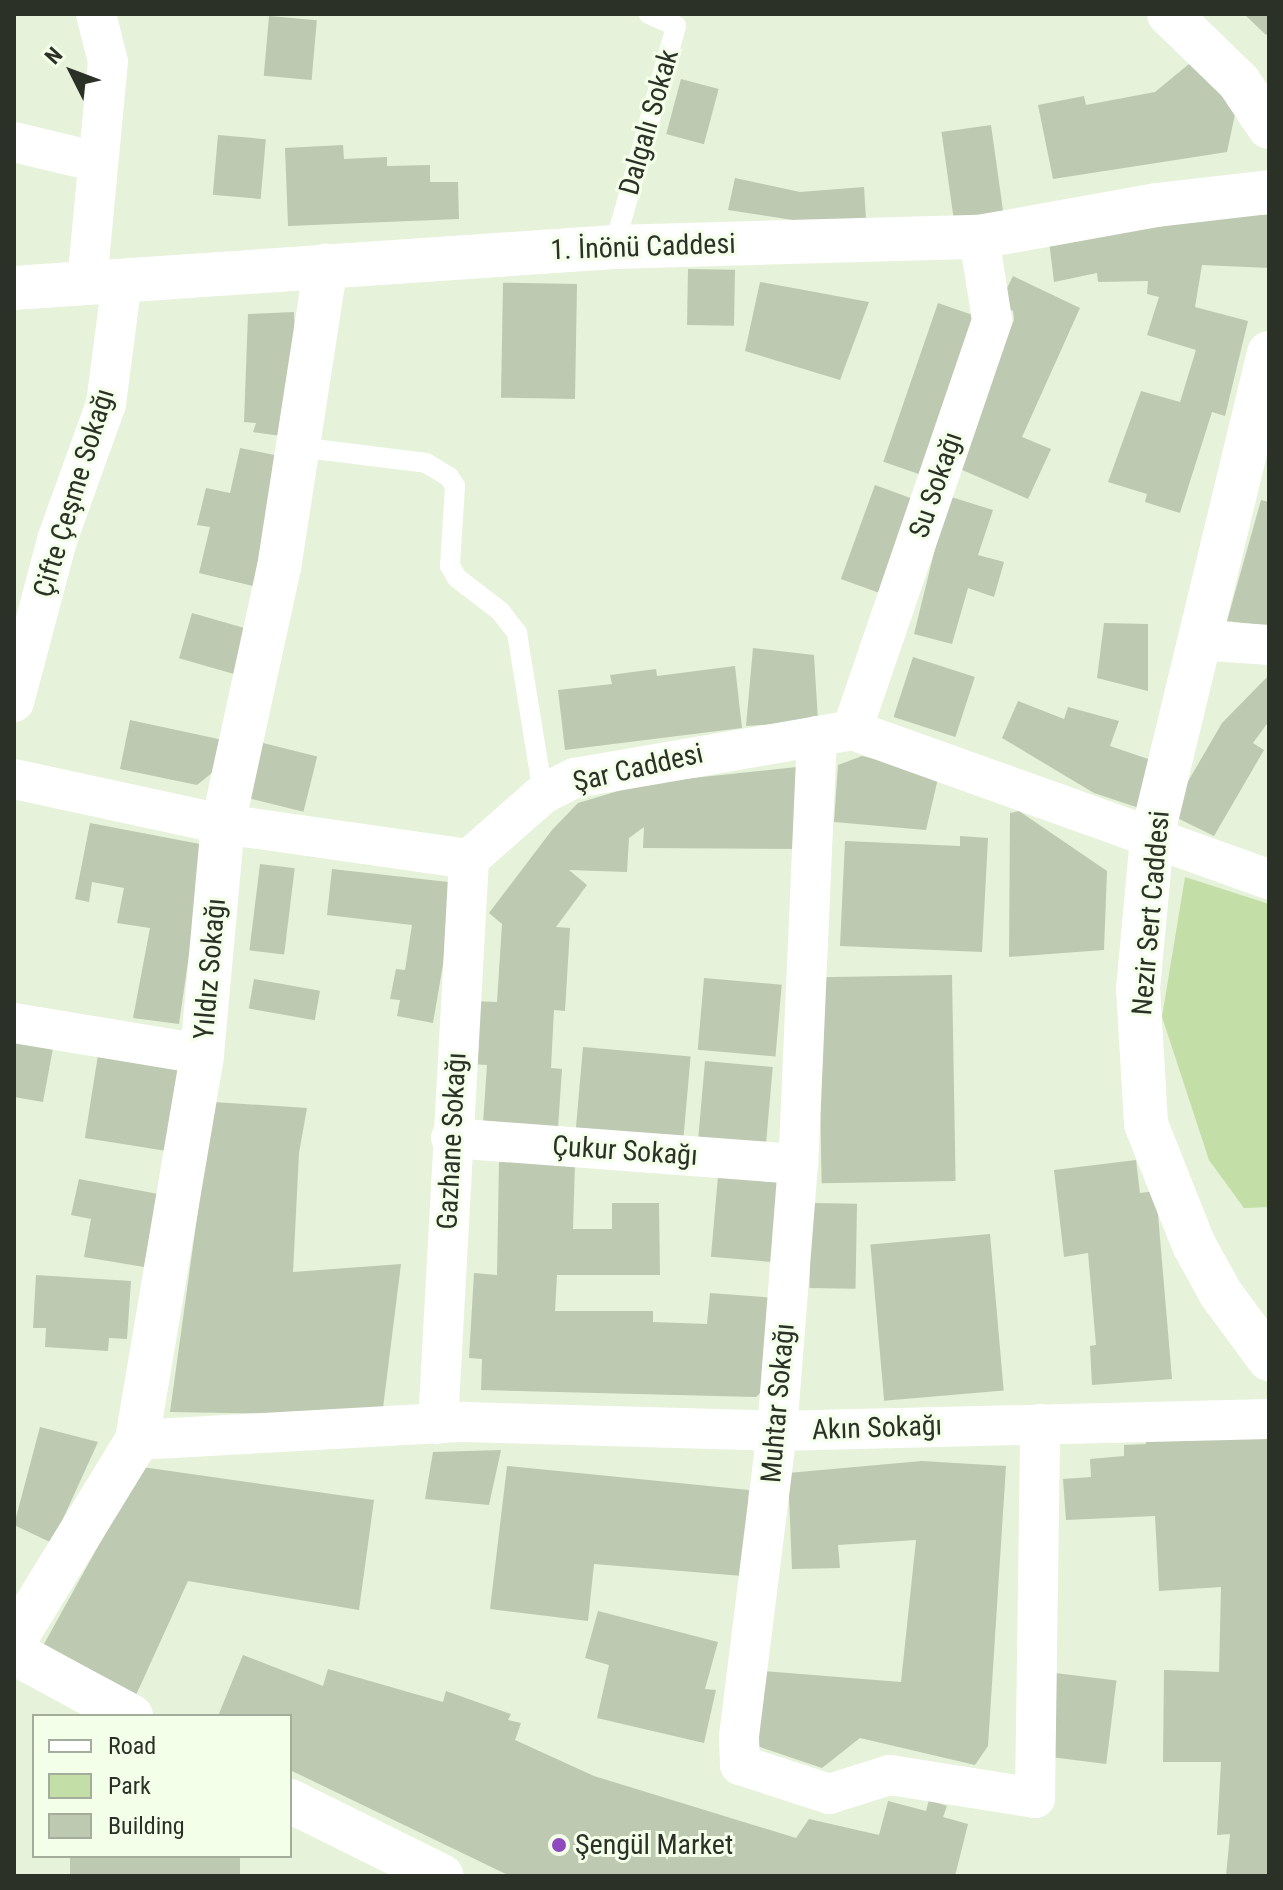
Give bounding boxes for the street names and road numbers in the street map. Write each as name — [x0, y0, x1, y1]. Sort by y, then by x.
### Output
street label: Dalgalı Sokak — [612, 45, 686, 199]
street label: 1. İnönü Caddesi — [550, 227, 736, 267]
street label: Çifte Çeşme Sokağı — [26, 385, 122, 601]
street label: Su Sokağı — [902, 428, 970, 542]
street label: Şar Caddesi — [570, 737, 706, 799]
street label: Nezir Sert Caddesi — [1125, 809, 1177, 1017]
street label: Yıldız Sokağı — [187, 897, 233, 1041]
street label: Gazhane Sokağı — [431, 1052, 473, 1230]
street label: Çukur Sokağı — [551, 1129, 699, 1173]
street label: Muhtar Sokağı — [754, 1322, 802, 1484]
street label: Akın Sokağı — [811, 1409, 943, 1447]

